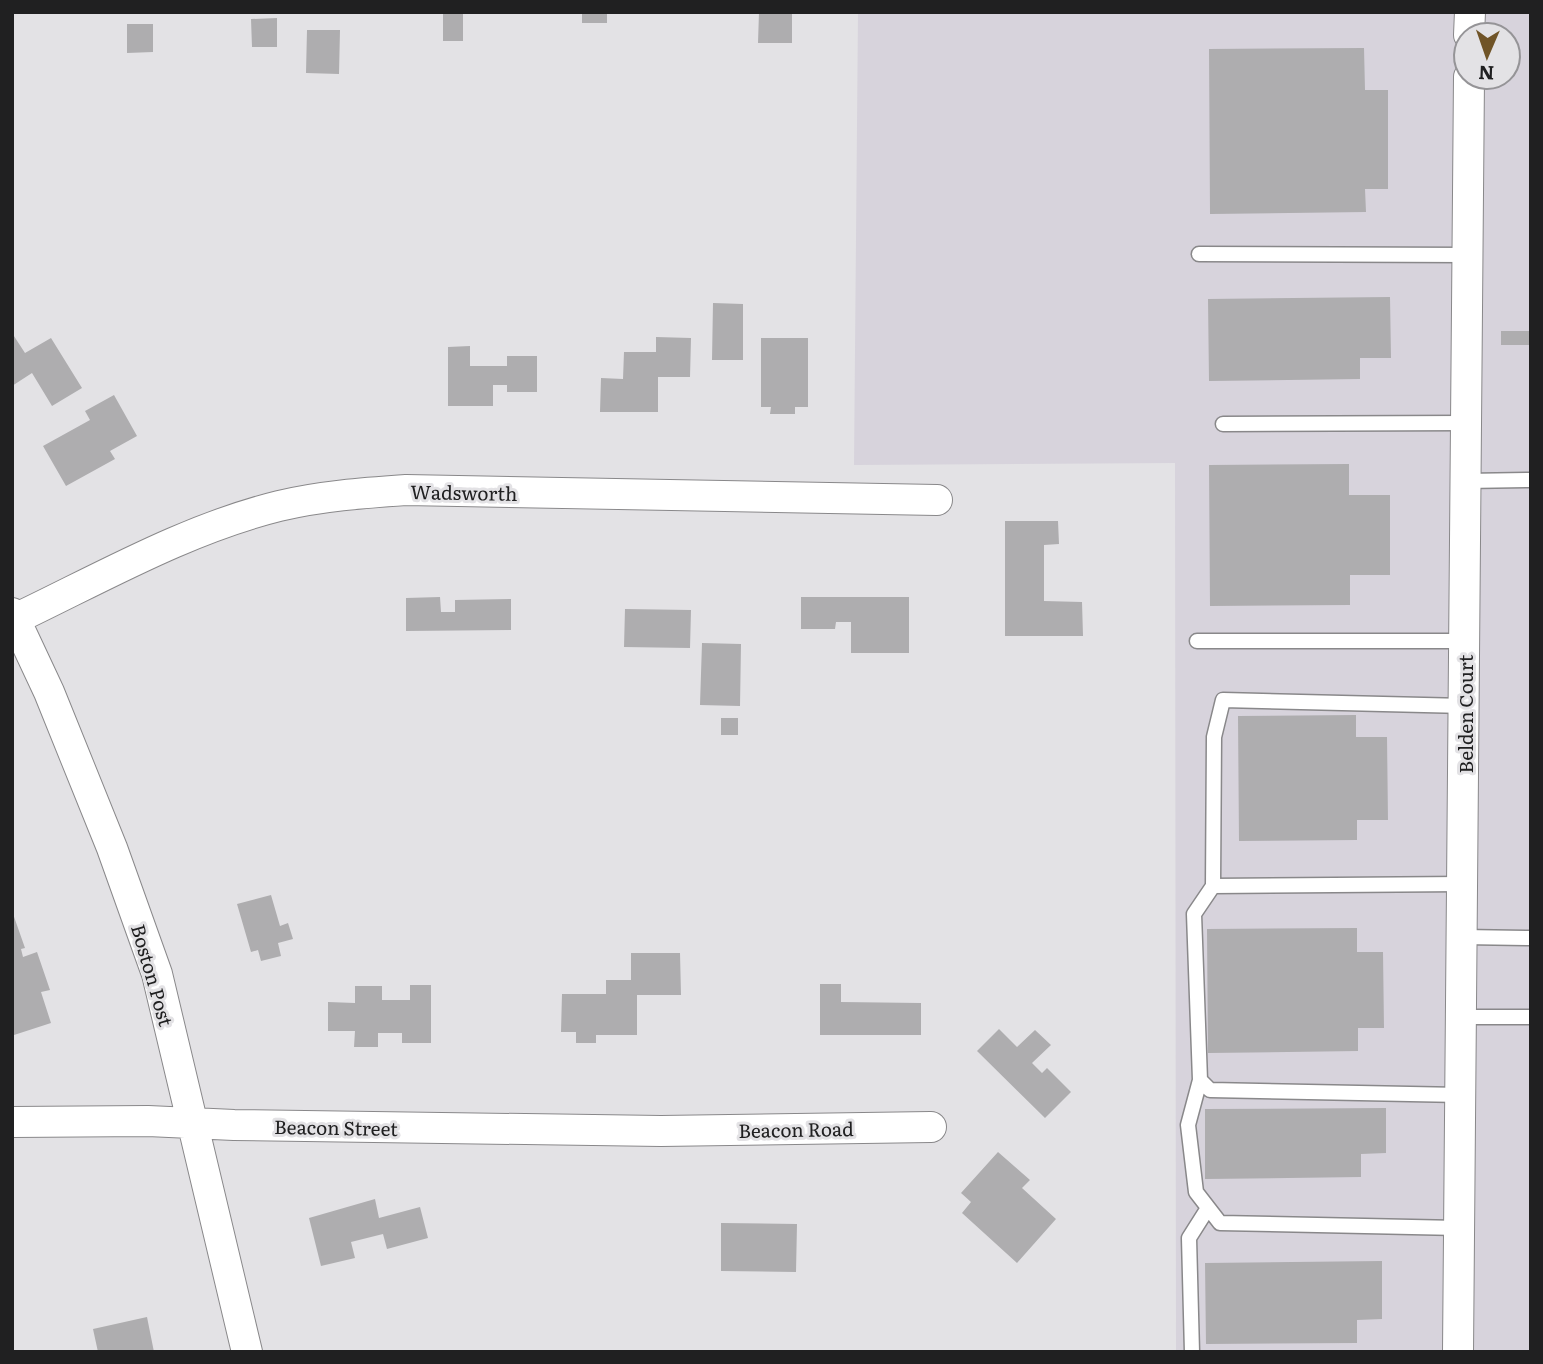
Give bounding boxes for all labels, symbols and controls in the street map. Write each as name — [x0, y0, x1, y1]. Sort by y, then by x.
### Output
north arrow — [1452, 21, 1522, 91]
text: N — [1478, 60, 1495, 88]
street label: Wadsworth — [410, 477, 518, 507]
street label: Belden Court — [1451, 654, 1479, 773]
street label: Boston Post — [125, 921, 181, 1030]
street label: Beacon Street — [274, 1112, 398, 1142]
street label: Beacon Road — [738, 1114, 854, 1144]

